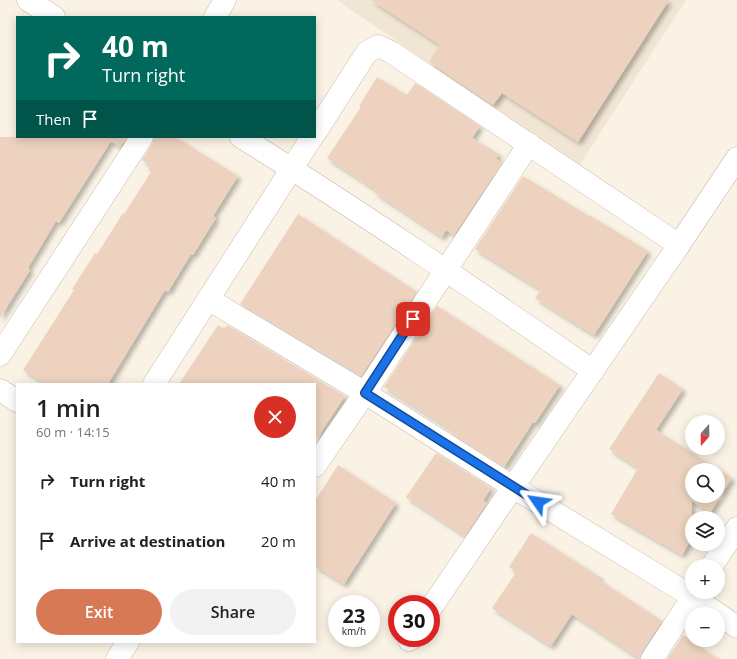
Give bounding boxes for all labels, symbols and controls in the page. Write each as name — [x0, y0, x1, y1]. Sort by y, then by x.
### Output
text: 40 m — [102, 27, 169, 65]
icon: right — [36, 32, 88, 84]
text: Turn right — [102, 63, 185, 87]
icon: arrive — [79, 108, 101, 130]
text: Then — [36, 109, 71, 129]
pin — [396, 302, 430, 336]
icon: arrive — [402, 308, 424, 330]
text: 1 min — [36, 391, 101, 424]
button: close — [254, 396, 296, 438]
north arrow — [685, 415, 725, 455]
map controls — [685, 415, 725, 647]
text: 60 m · 14:15 — [36, 423, 110, 441]
button: search — [685, 463, 725, 503]
icon: right — [36, 470, 58, 492]
text: Turn right — [70, 471, 145, 491]
text: 40 m — [261, 471, 296, 491]
position arrow — [517, 481, 559, 523]
button: layers — [685, 511, 725, 551]
icon: arrive — [36, 530, 58, 552]
text: Arrive at destination — [70, 531, 225, 551]
text: 20 m — [261, 531, 296, 551]
button: + — [685, 559, 725, 599]
button: Exit — [36, 589, 162, 635]
button: Share — [170, 589, 296, 635]
speed limit sign: 30 — [388, 595, 440, 647]
text: 23 — [343, 602, 365, 629]
button: − — [685, 607, 725, 647]
text: km/h — [342, 624, 366, 638]

